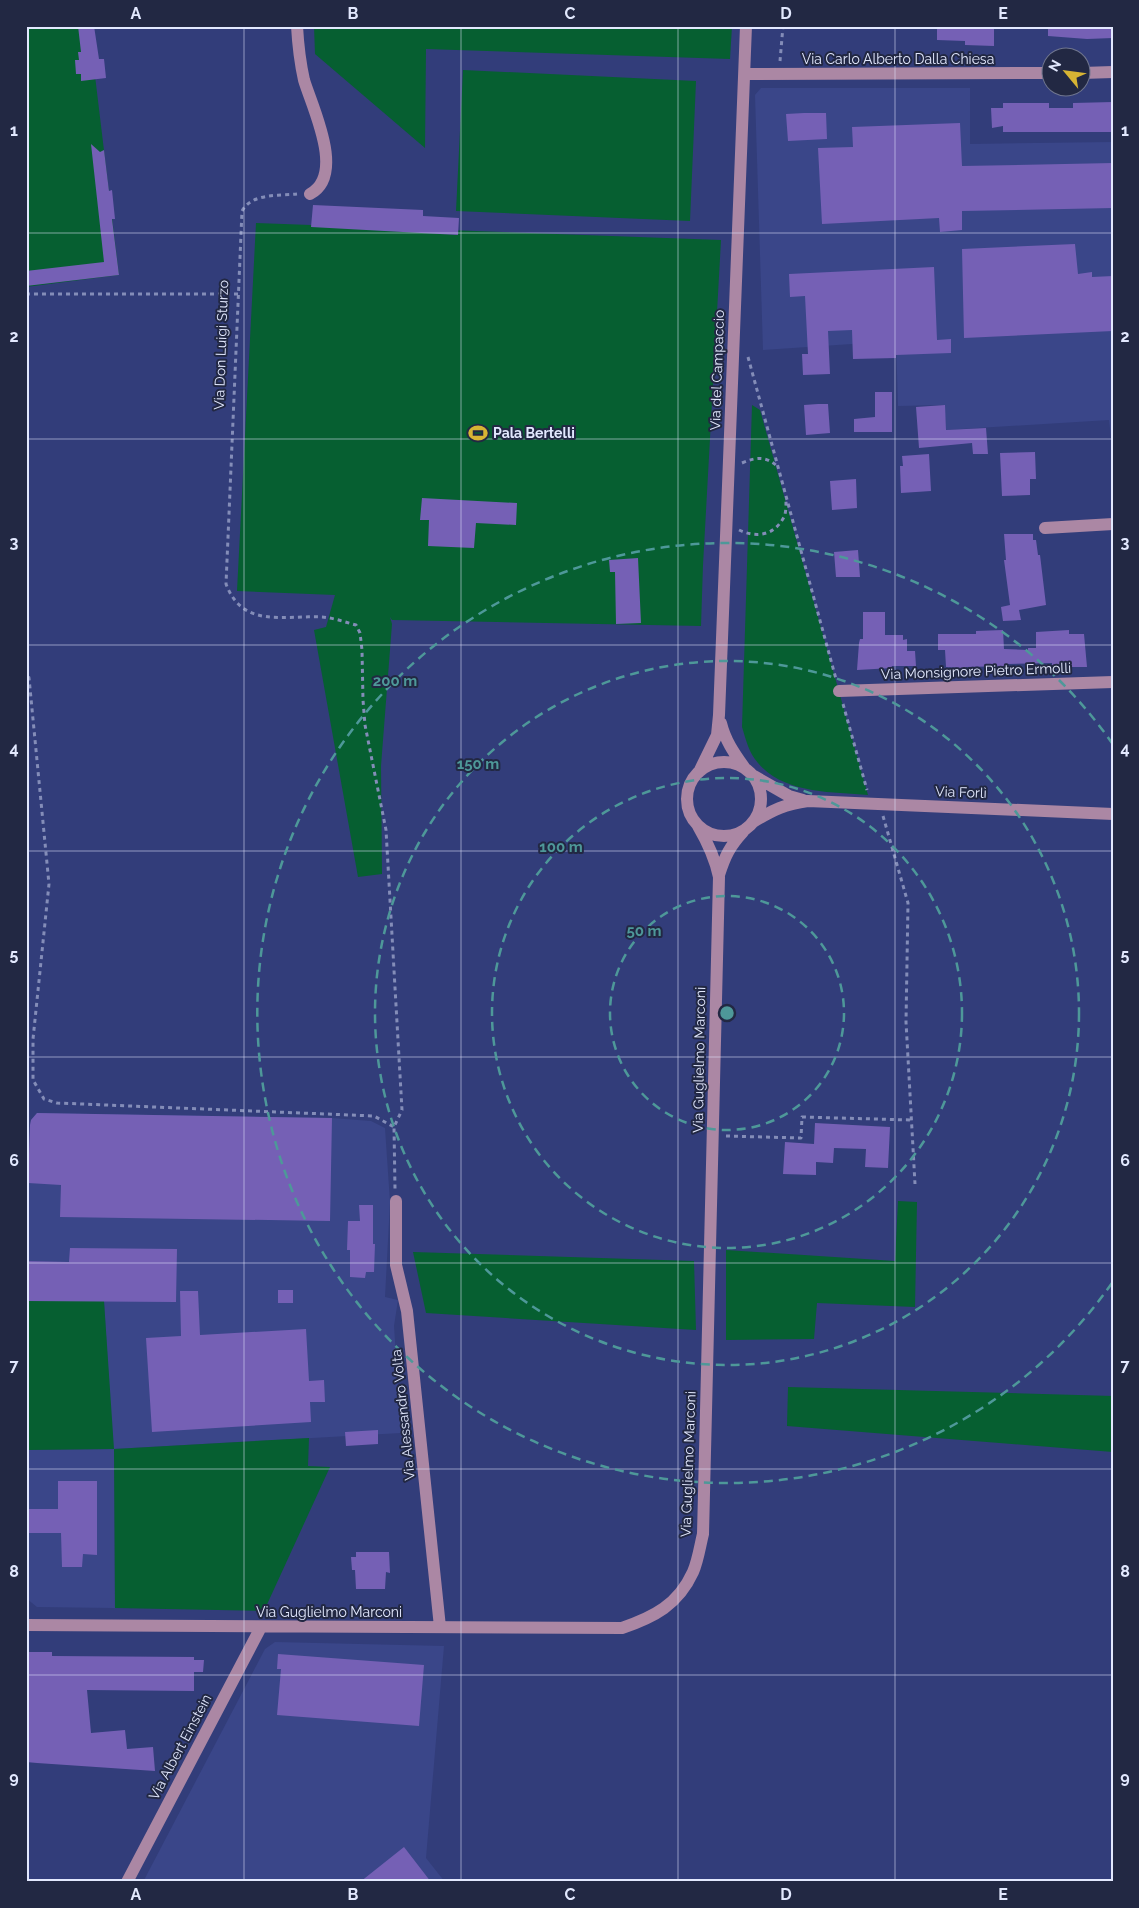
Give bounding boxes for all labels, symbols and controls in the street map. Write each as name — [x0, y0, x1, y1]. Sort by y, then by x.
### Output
text: A — [131, 4, 142, 23]
text: B — [348, 4, 359, 23]
text: C — [565, 4, 576, 23]
text: D — [780, 4, 792, 23]
text: E — [998, 4, 1008, 23]
north arrow — [1042, 48, 1092, 98]
street label: Via Carlo Alberto Dalla Chiesa — [802, 51, 994, 67]
text: N — [1045, 57, 1064, 74]
text: 1 — [10, 121, 18, 140]
text: 1 — [1121, 121, 1129, 140]
street label: Via Don Luigi Sturzo — [211, 280, 231, 410]
street label: Via del Campaccio — [707, 309, 727, 431]
text: 2 — [9, 327, 19, 346]
text: 2 — [1120, 327, 1130, 346]
sports icon: Pala Bertelli — [467, 422, 489, 444]
place label: Pala Bertelli — [493, 425, 575, 441]
text: 3 — [10, 533, 19, 552]
text: 3 — [1121, 533, 1130, 552]
street label: Via Monsignore Pietro Ermolli — [881, 660, 1071, 682]
text: 200 m — [373, 672, 417, 690]
text: 4 — [9, 739, 19, 758]
text: 4 — [1120, 739, 1130, 758]
text: 150 m — [457, 755, 499, 773]
street label: Via Forlì — [935, 783, 987, 801]
text: 100 m — [539, 838, 583, 856]
text: 50 m — [626, 922, 662, 940]
text: 5 — [10, 945, 19, 964]
text: 5 — [1121, 945, 1130, 964]
street label: Via Guglielmo Marconi — [690, 987, 708, 1133]
centre of rings — [718, 1004, 736, 1022]
text: 6 — [9, 1151, 19, 1170]
text: 6 — [1120, 1151, 1130, 1170]
street label: Via Alessandro Volta — [388, 1349, 418, 1481]
text: 7 — [10, 1356, 19, 1375]
text: 7 — [1121, 1356, 1130, 1375]
street label: Via Guglielmo Marconi — [677, 1391, 699, 1537]
text: 8 — [9, 1562, 19, 1581]
text: 8 — [1120, 1562, 1130, 1581]
street label: Via Guglielmo Marconi — [256, 1604, 402, 1620]
street label: Via Albert Einstein — [145, 1692, 215, 1802]
text: 9 — [9, 1768, 19, 1787]
text: 9 — [1120, 1768, 1130, 1787]
text: A — [131, 1885, 142, 1904]
text: B — [348, 1885, 359, 1904]
text: C — [565, 1885, 576, 1904]
text: D — [780, 1885, 792, 1904]
text: E — [998, 1885, 1008, 1904]

